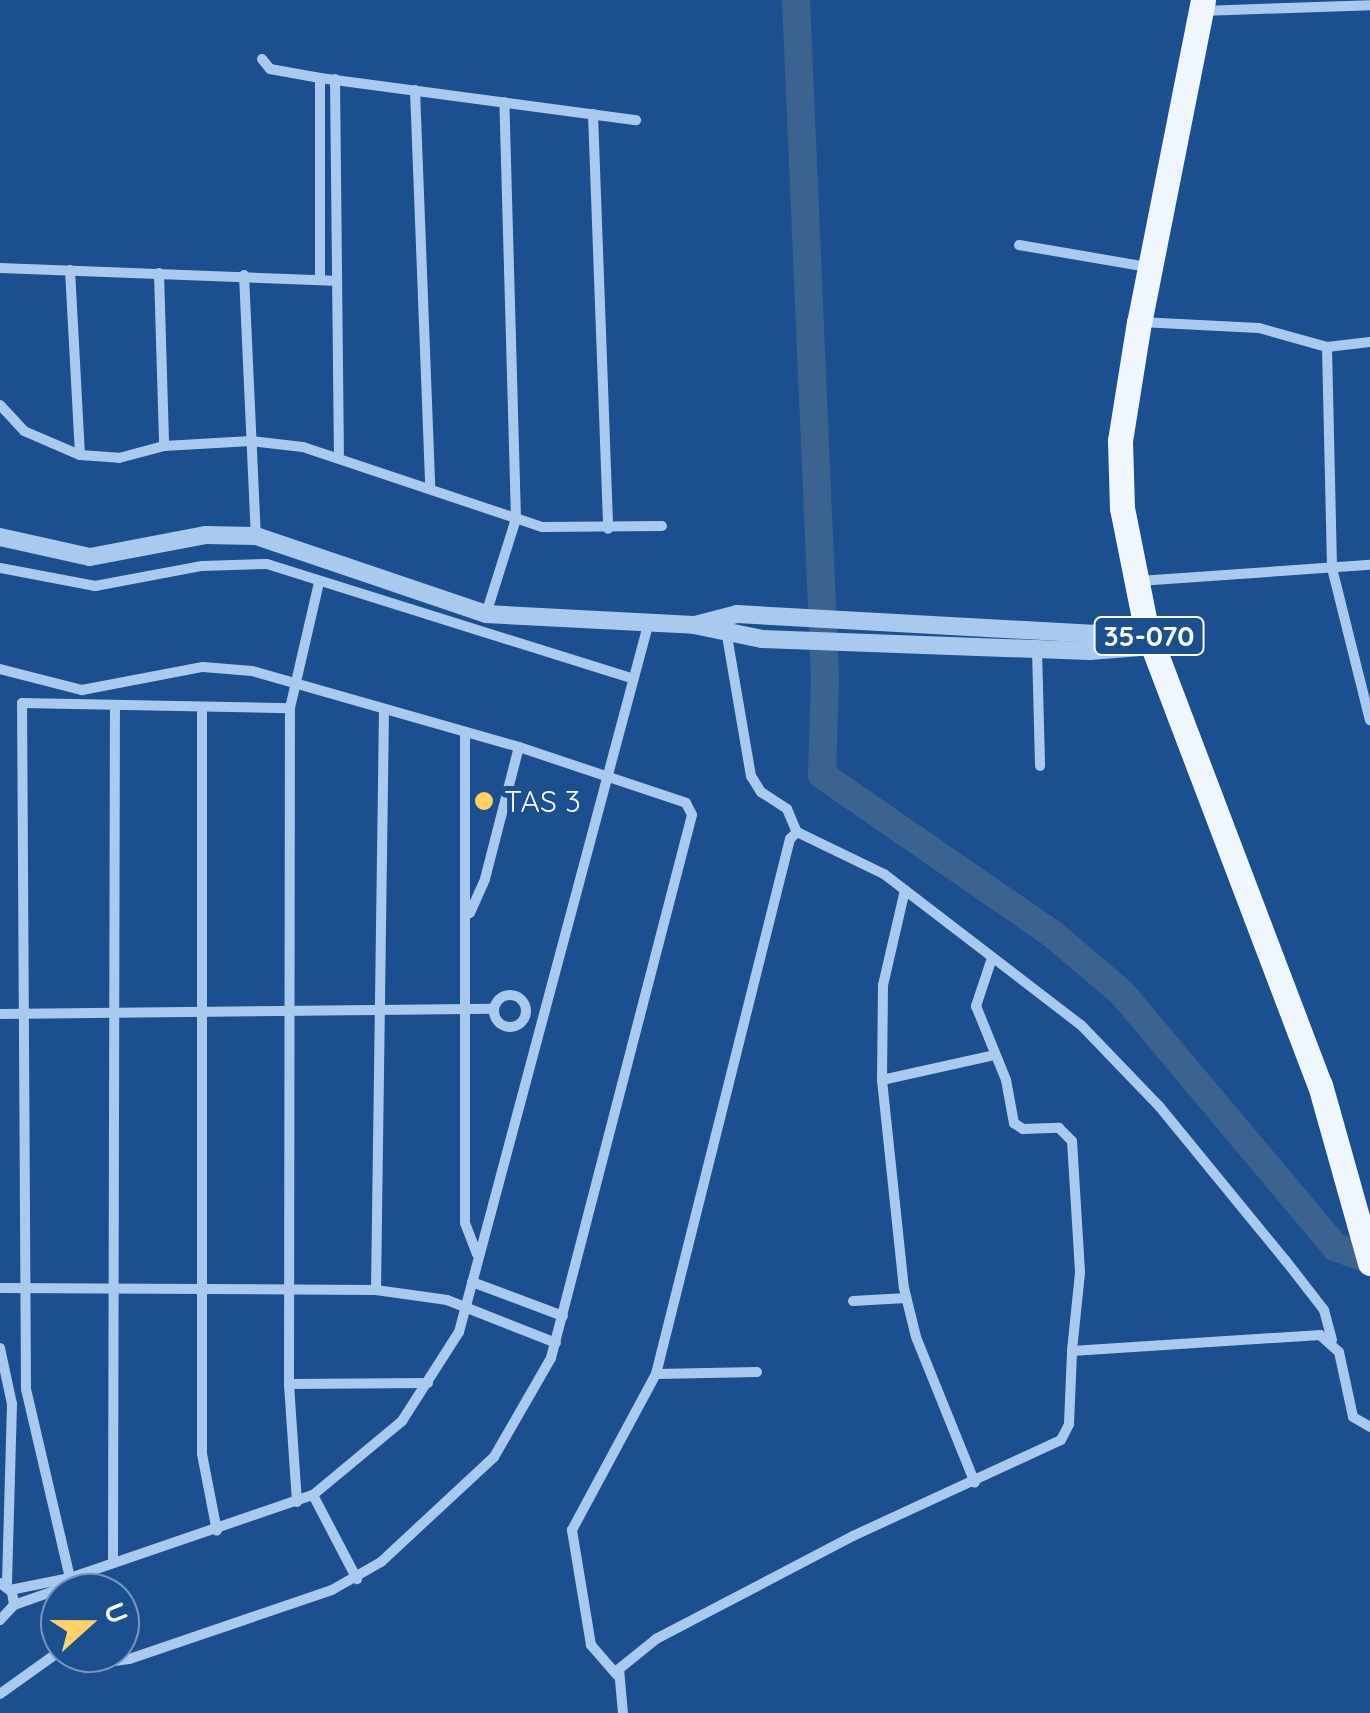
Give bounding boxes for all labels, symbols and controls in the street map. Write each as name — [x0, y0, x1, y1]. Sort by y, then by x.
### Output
road number: 35-070 — [1092, 613, 1206, 659]
place label: TAS 3 — [504, 783, 581, 819]
marker: TAS 3 — [473, 790, 495, 812]
north arrow — [40, 1573, 140, 1673]
text: U — [97, 1597, 136, 1628]

